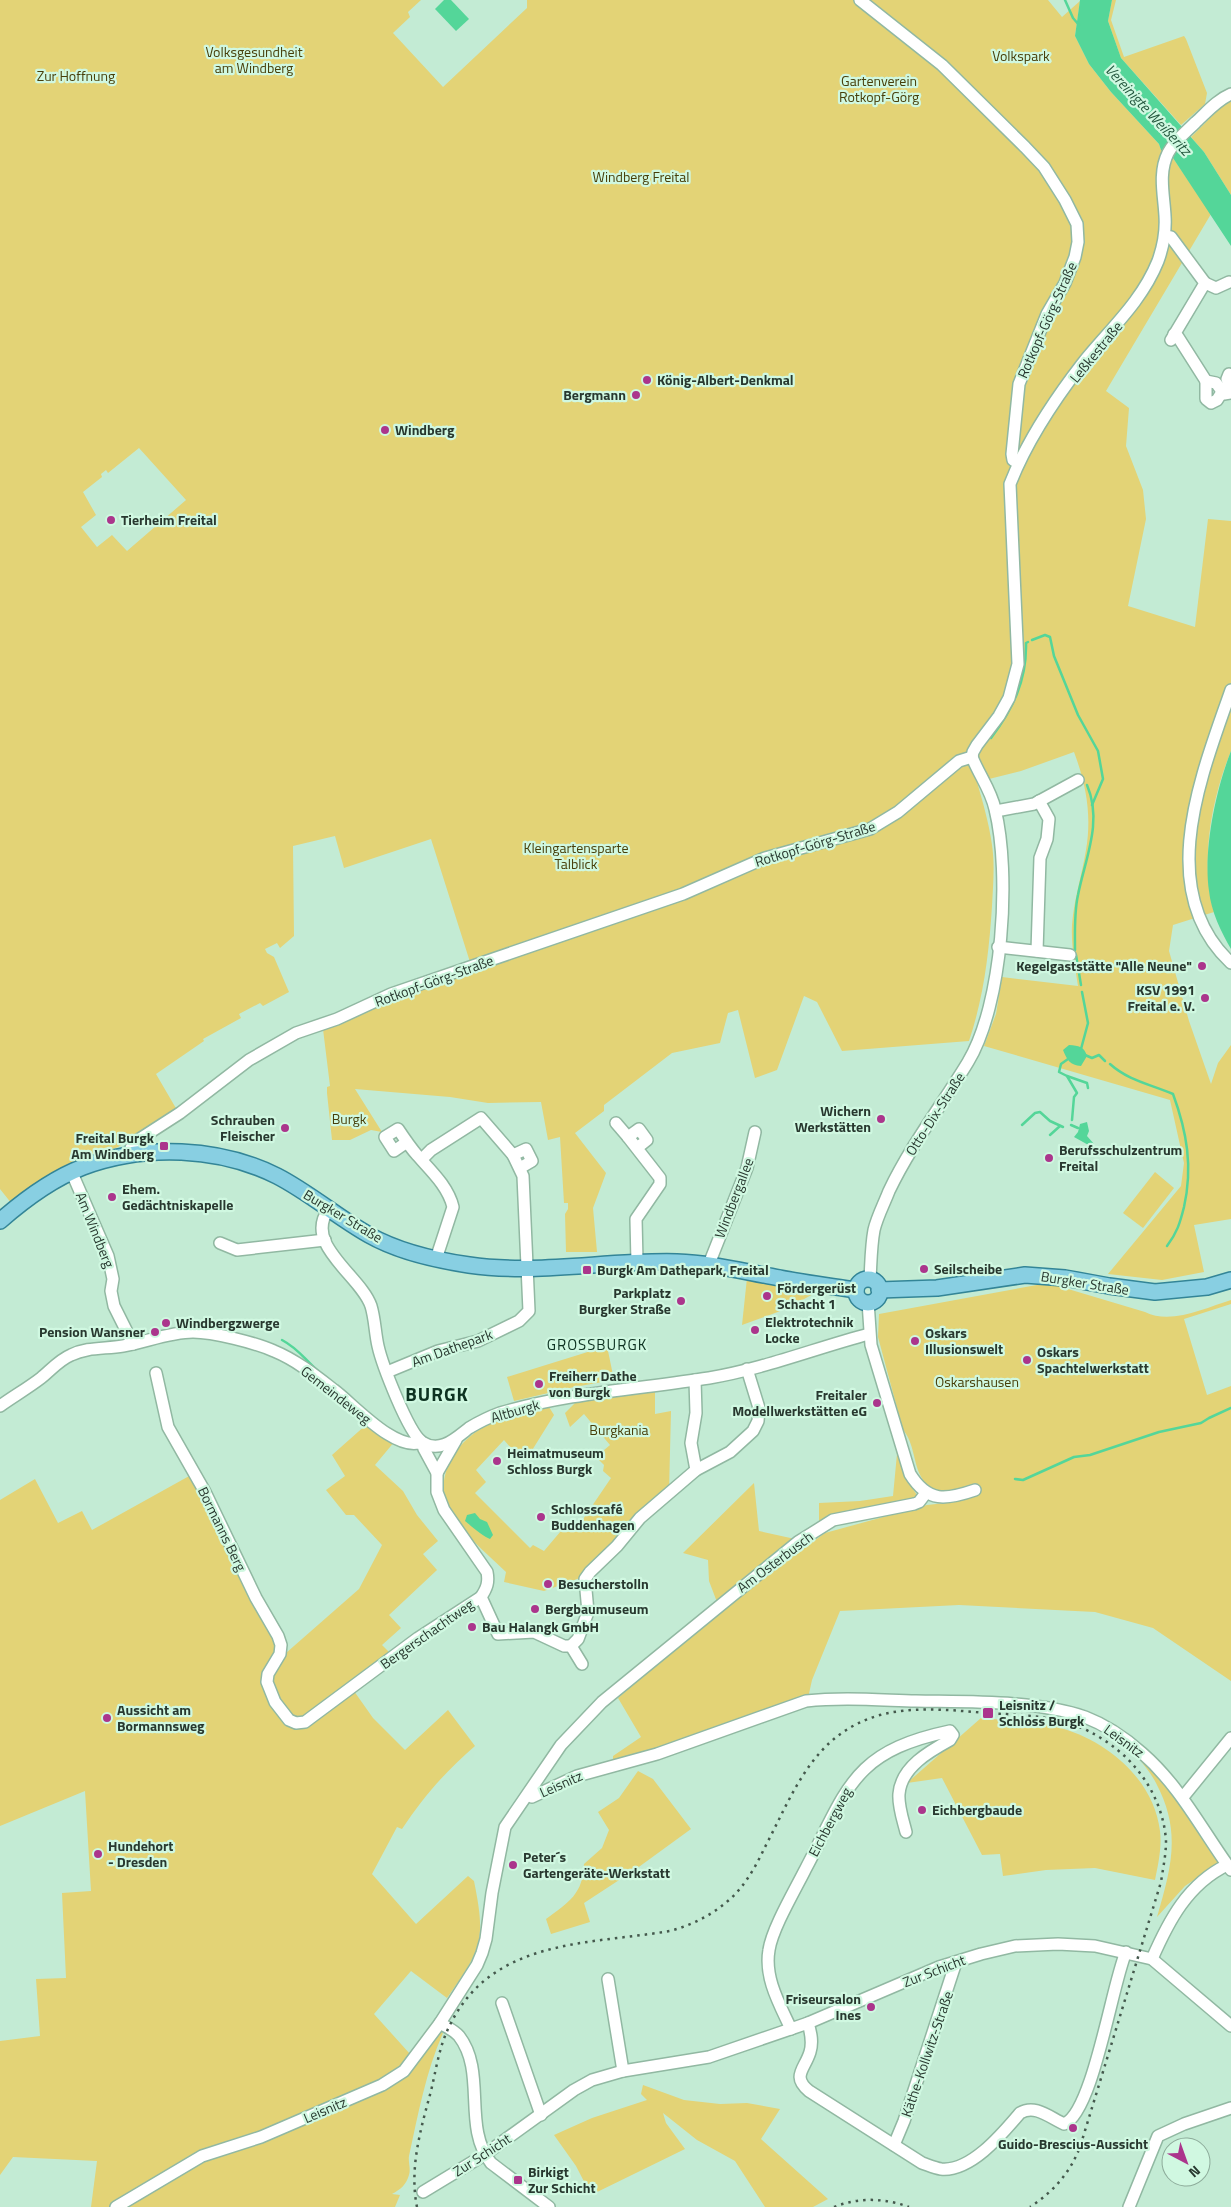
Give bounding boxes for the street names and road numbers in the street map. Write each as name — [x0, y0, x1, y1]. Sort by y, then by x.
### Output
street label: Rotkopf-Görg-Straße — [1012, 258, 1082, 381]
street label: Leßkestraße — [1064, 316, 1127, 387]
street label: Rotkopf-Görg-Straße — [752, 815, 878, 872]
street label: Rotkopf-Görg-Straße — [371, 949, 496, 1012]
street label: Otto-Dix-Straße — [900, 1068, 969, 1160]
street label: Windbergallee — [709, 1155, 758, 1241]
street label: Burgker Straße — [300, 1184, 387, 1247]
street label: Am Windberg — [71, 1189, 120, 1271]
street label: Burgker Straße — [1040, 1265, 1131, 1300]
street label: Am Dathepark — [408, 1323, 495, 1372]
street label: Gemeindeweg — [297, 1360, 376, 1429]
street label: Altburgk — [488, 1393, 542, 1427]
street label: Bormanns Berg — [193, 1483, 252, 1575]
street label: Am Osterbusch — [732, 1526, 817, 1597]
street label: Bergerschachtweg — [376, 1593, 478, 1674]
street label: Leisnitz — [1100, 1719, 1149, 1762]
street label: Leisnitz — [536, 1765, 586, 1802]
street label: Eichbergweg — [803, 1783, 857, 1860]
street label: Zur Schicht — [899, 1949, 968, 1992]
street label: Käthe-Kollwitz-Straße — [895, 1988, 958, 2120]
street label: Leisnitz — [300, 2091, 350, 2128]
street label: Zur Schicht — [449, 2128, 515, 2181]

